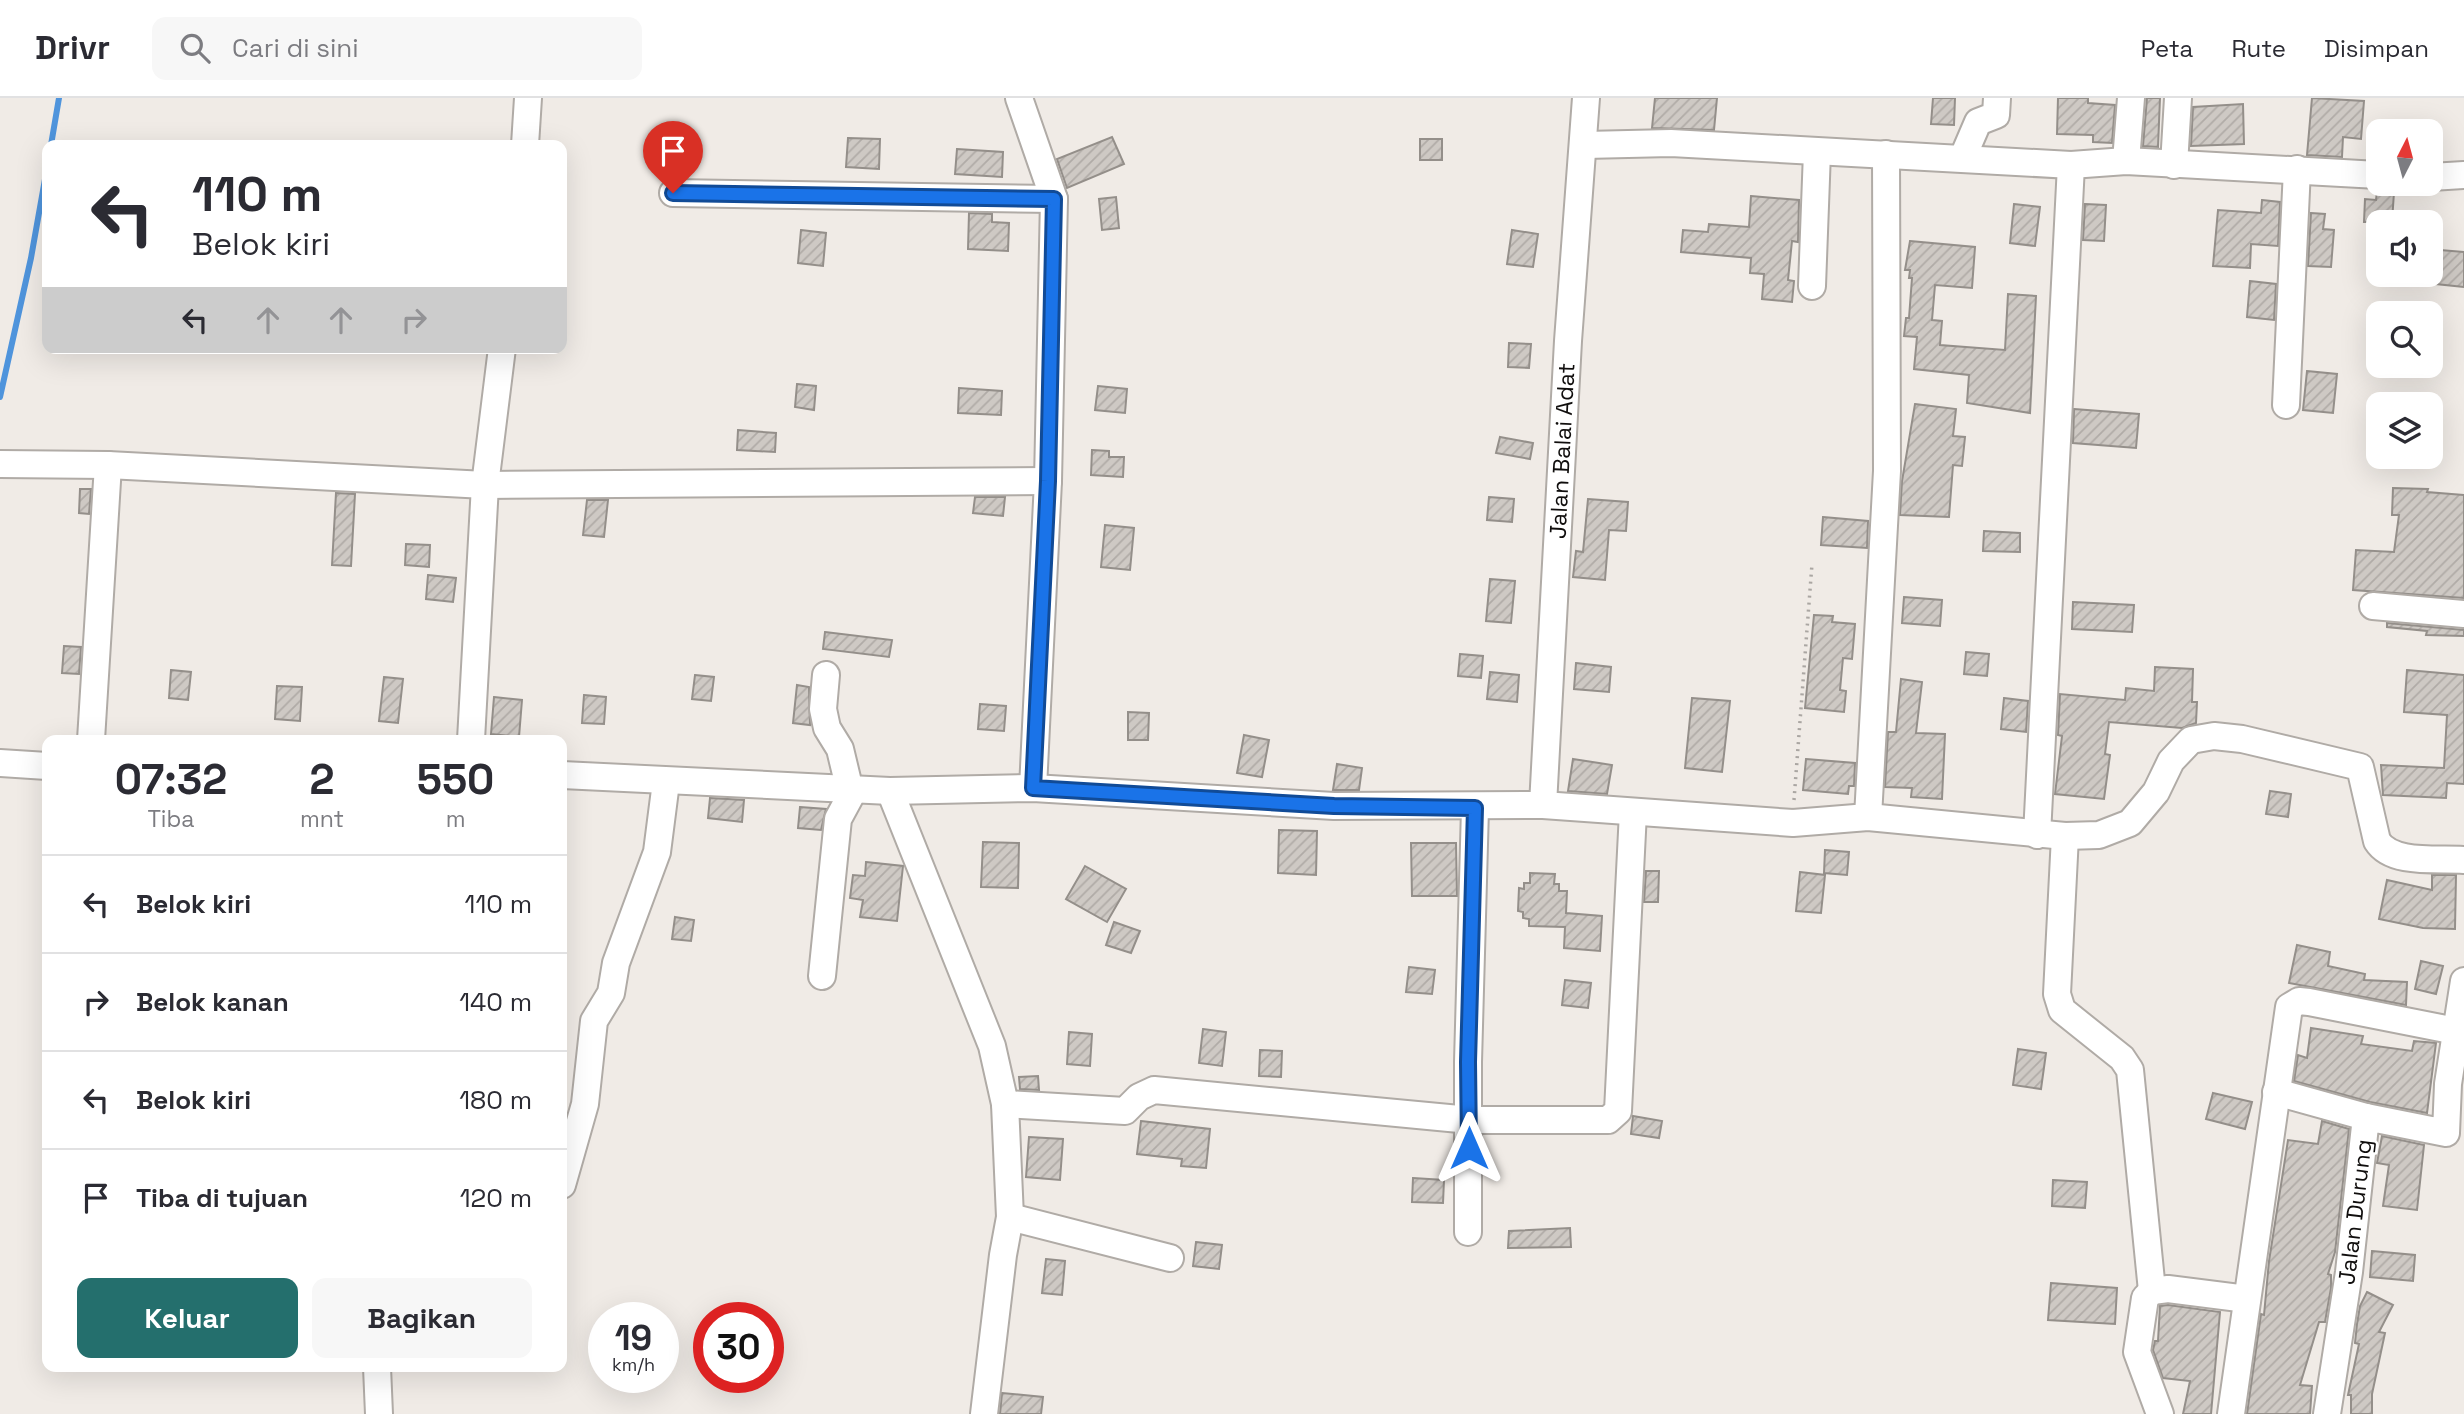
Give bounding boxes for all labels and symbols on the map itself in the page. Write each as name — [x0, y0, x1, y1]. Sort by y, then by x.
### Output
north arrow — [2366, 119, 2443, 196]
pin — [643, 121, 703, 193]
street label: Jalan Balai Adat — [1542, 362, 1582, 540]
position arrow — [1432, 1111, 1506, 1185]
street label: Jalan Durung — [2331, 1138, 2379, 1286]
speed limit sign: 30 — [693, 1302, 784, 1393]

